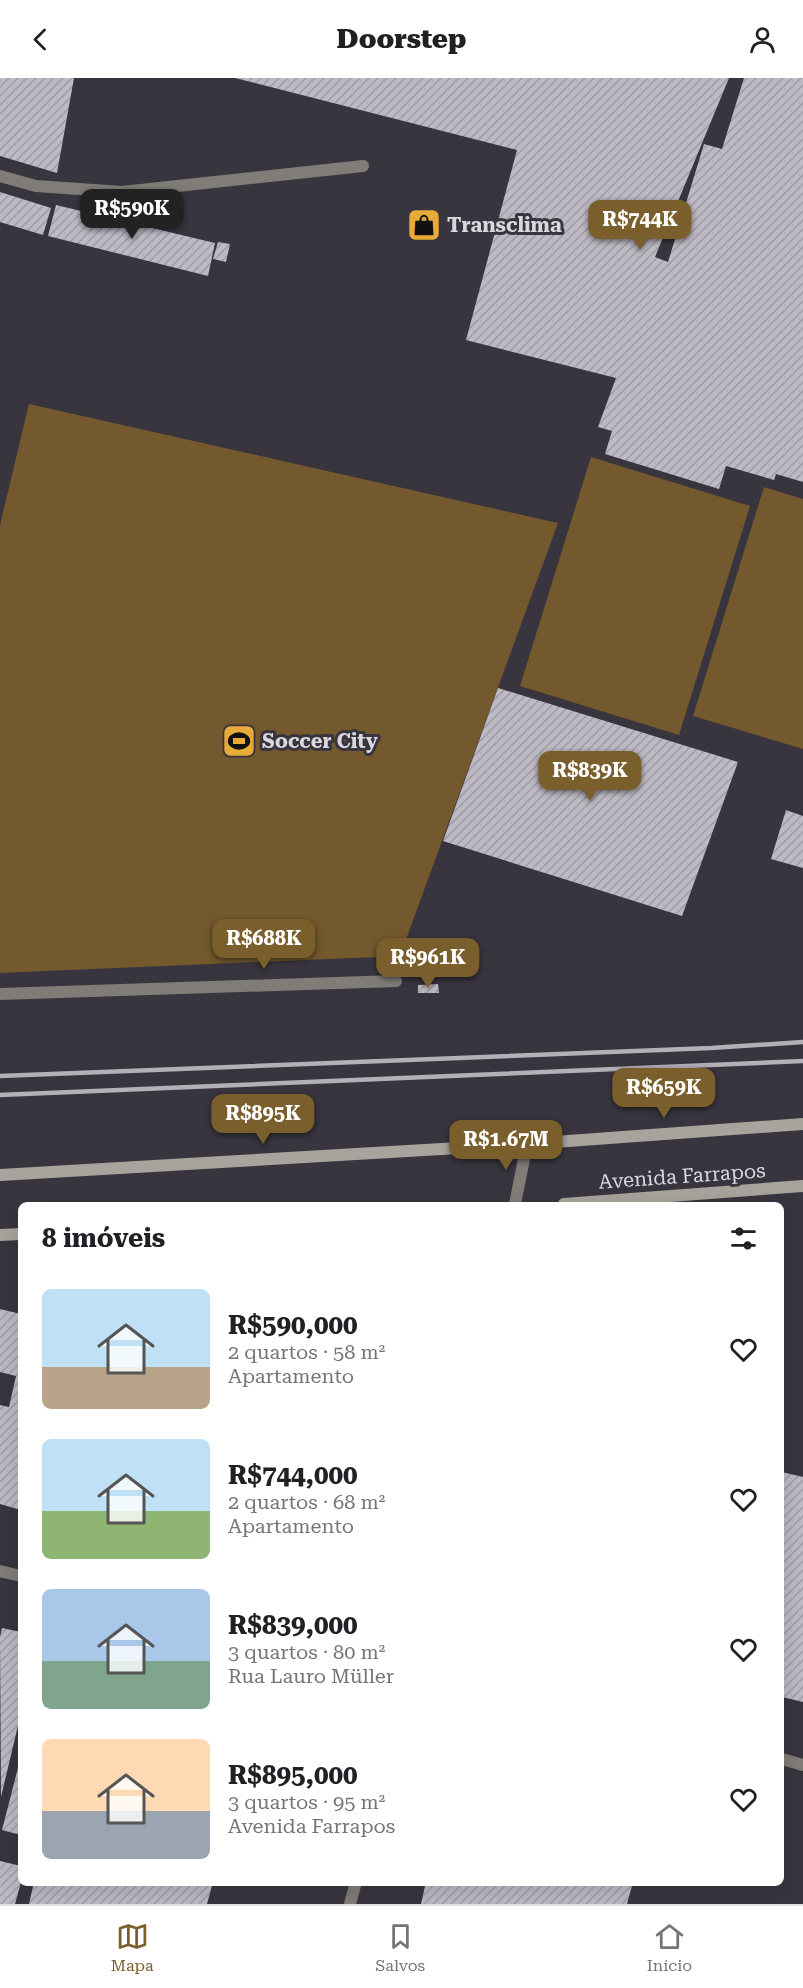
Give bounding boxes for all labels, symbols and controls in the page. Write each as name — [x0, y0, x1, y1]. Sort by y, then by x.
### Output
icon: back — [24, 23, 57, 56]
text: Doorstep — [337, 23, 466, 55]
icon: person — [746, 23, 779, 56]
pin: R$590K — [83, 189, 181, 240]
text: R$590K — [94, 196, 170, 220]
pin: R$744K — [591, 200, 689, 251]
shop icon: Transclima — [406, 207, 442, 243]
text: R$744K — [602, 207, 678, 231]
place label: Transclima — [447, 213, 562, 237]
sports icon: Soccer City — [221, 723, 257, 759]
place label: Soccer City — [262, 729, 378, 753]
pin: R$839K — [541, 751, 639, 802]
text: R$839K — [552, 758, 628, 782]
pin: R$688K — [215, 919, 313, 970]
text: R$688K — [226, 926, 302, 950]
pin: R$961K — [379, 938, 477, 989]
text: R$961K — [390, 945, 466, 969]
pin: R$659K — [615, 1068, 713, 1119]
text: R$659K — [626, 1075, 702, 1099]
pin: R$895K — [214, 1094, 312, 1145]
text: R$895K — [225, 1101, 301, 1125]
pin: R$1.67M — [451, 1120, 561, 1171]
text: R$1.67M — [463, 1127, 549, 1151]
street label: Avenida Farrapos — [598, 1158, 766, 1194]
icon: filters — [727, 1222, 760, 1255]
text: 8 imóveis — [42, 1223, 165, 1253]
text: R$590,000 — [228, 1310, 358, 1340]
icon: home — [90, 1313, 162, 1385]
icon: heart — [727, 1333, 760, 1366]
text: 2 quartos · 58 m² — [228, 1340, 385, 1364]
text: Apartamento — [228, 1364, 354, 1388]
text: R$744,000 — [228, 1460, 358, 1490]
icon: home — [90, 1463, 162, 1535]
icon: heart — [727, 1483, 760, 1516]
text: 2 quartos · 68 m² — [228, 1490, 385, 1514]
text: Apartamento — [228, 1514, 354, 1538]
text: R$839,000 — [228, 1610, 358, 1640]
icon: home — [90, 1613, 162, 1685]
icon: heart — [727, 1633, 760, 1666]
text: 3 quartos · 80 m² — [228, 1640, 385, 1664]
text: Rua Lauro Müller — [228, 1664, 394, 1688]
text: R$895,000 — [228, 1760, 358, 1790]
icon: home — [90, 1763, 162, 1835]
icon: heart — [727, 1783, 760, 1816]
text: 3 quartos · 95 m² — [228, 1790, 385, 1814]
text: Avenida Farrapos — [228, 1814, 395, 1838]
tab: Mapa — [111, 1920, 154, 1975]
tab: Salvos — [375, 1920, 425, 1975]
tab: Início — [647, 1920, 692, 1975]

